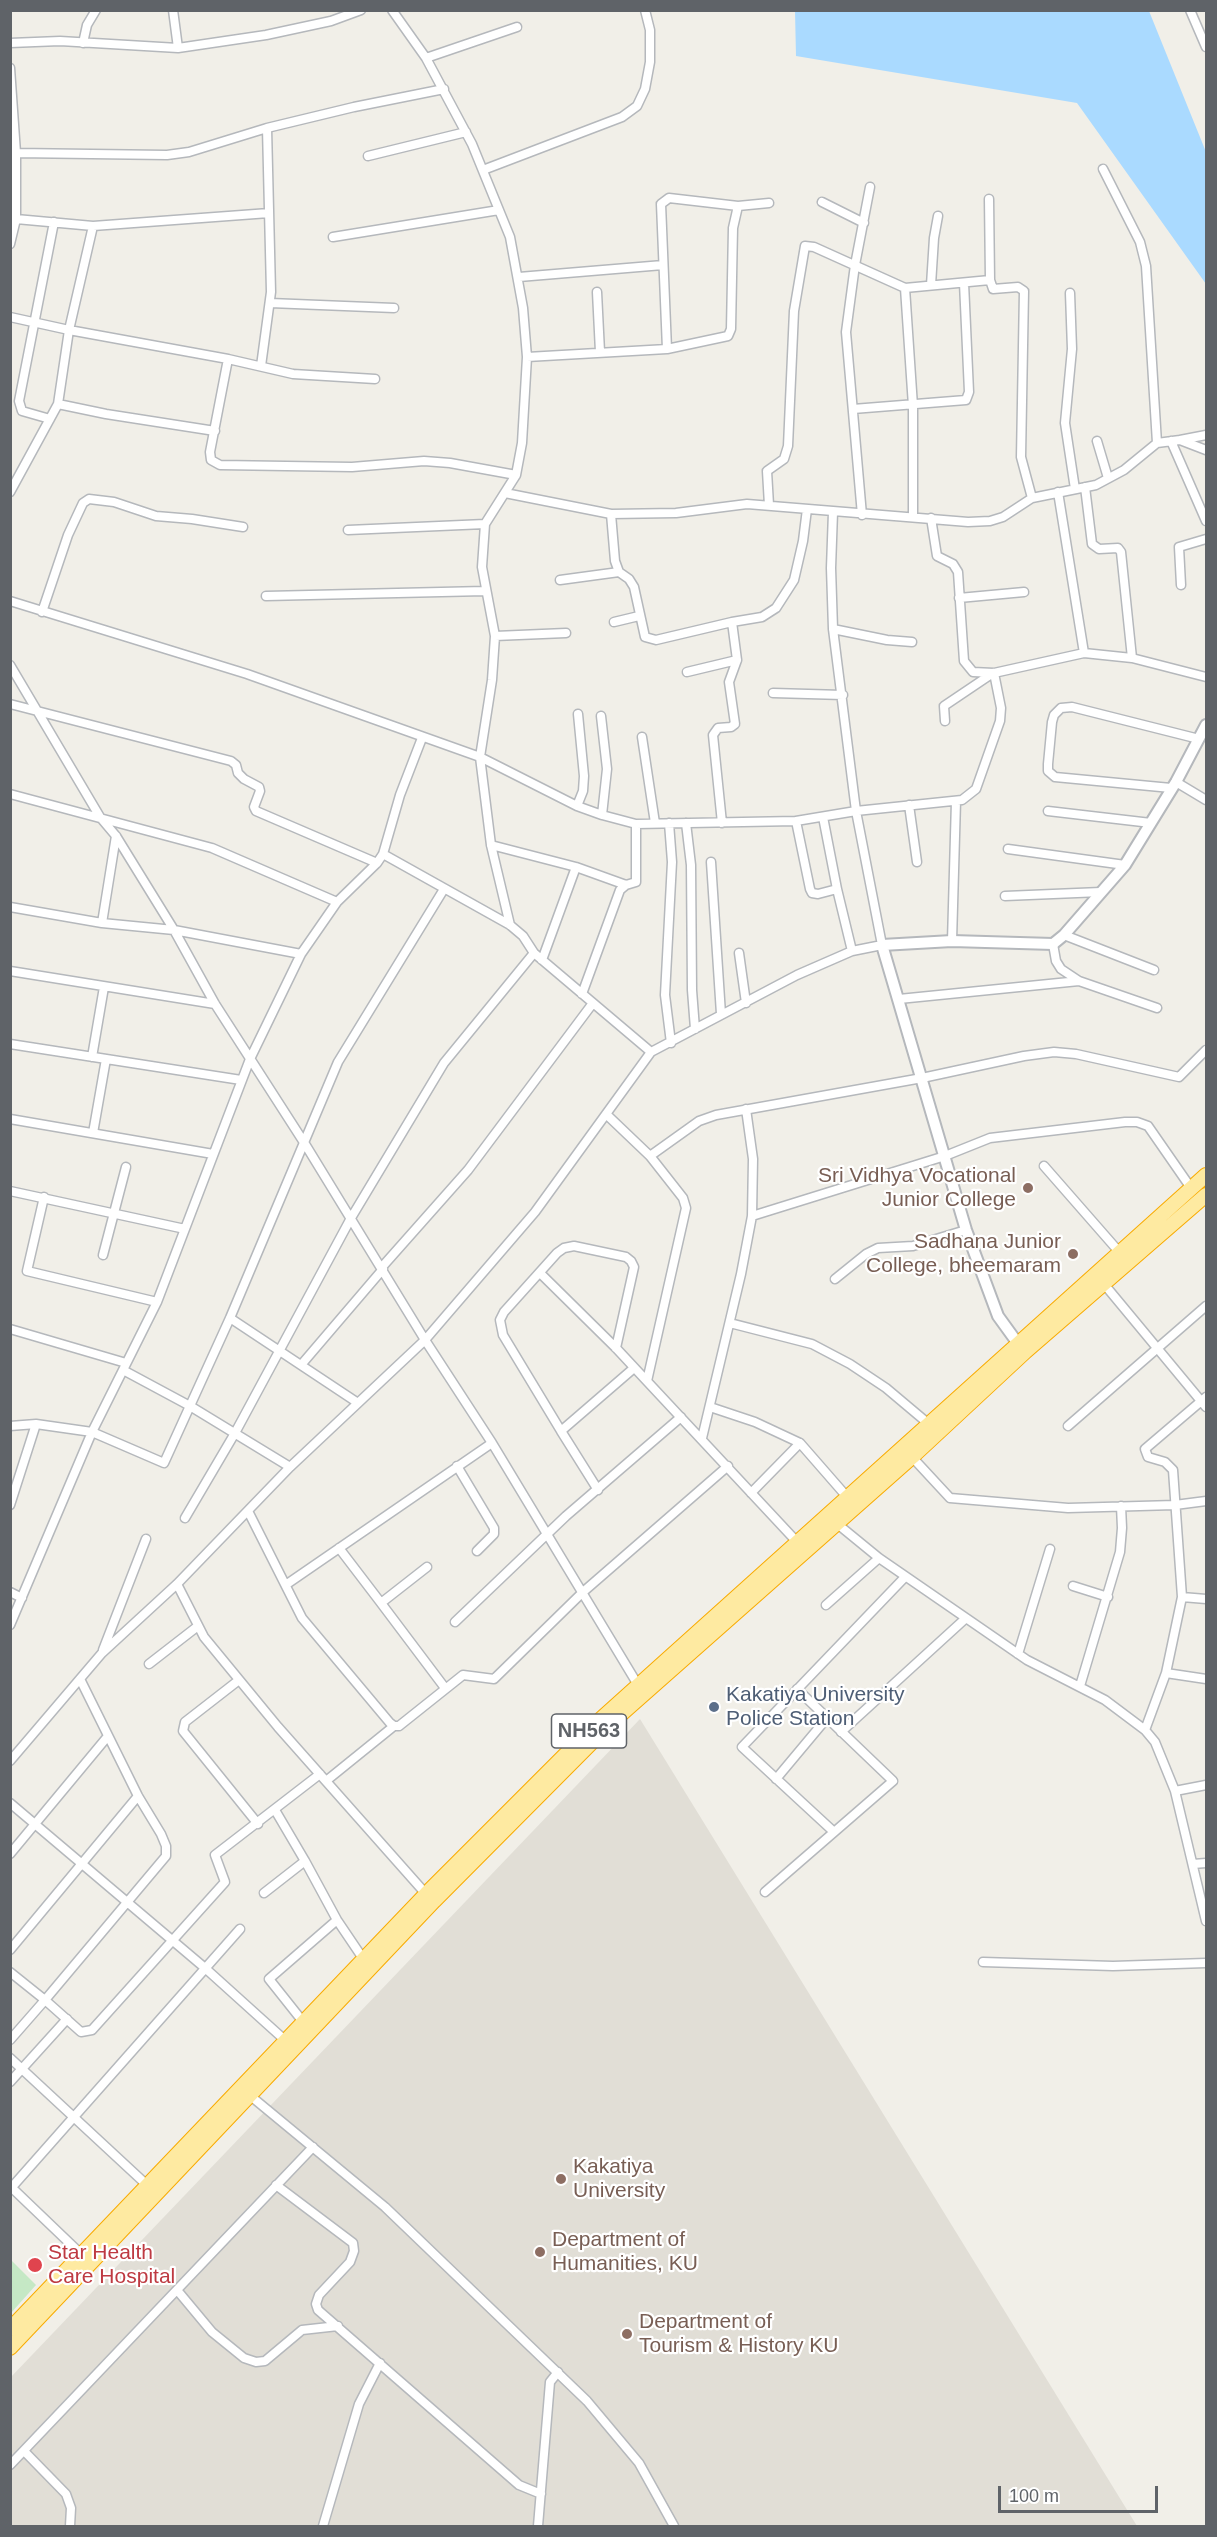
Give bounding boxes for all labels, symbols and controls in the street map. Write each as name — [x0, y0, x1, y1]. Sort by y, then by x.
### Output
place label: Sri Vidhya Vocational Junior College — [818, 1163, 1016, 1213]
marker: Sri Vidhya Vocational Junior College — [1021, 1181, 1035, 1195]
place label: Sadhana Junior College, bheemaram — [866, 1229, 1061, 1279]
marker: Sadhana Junior College, bheemaram — [1066, 1247, 1080, 1261]
place label: Kakatiya University Police Station — [726, 1682, 905, 1732]
marker: Kakatiya University Police Station — [707, 1700, 721, 1714]
road number: NH563 — [552, 1714, 626, 1748]
place label: Kakatiya University — [573, 2154, 665, 2204]
marker: Kakatiya University — [554, 2172, 568, 2186]
place label: Department of Humanities, KU — [552, 2227, 698, 2277]
place label: Star Health Care Hospital — [48, 2240, 175, 2290]
marker: Department of Humanities, KU — [533, 2245, 547, 2259]
marker: Star Health Care Hospital — [26, 2256, 44, 2274]
place label: Department of Tourism & History KU — [639, 2309, 839, 2359]
marker: Department of Tourism & History KU — [620, 2327, 634, 2341]
scale bar — [1001, 2474, 1162, 2512]
text: 100 m — [1009, 2486, 1059, 2506]

